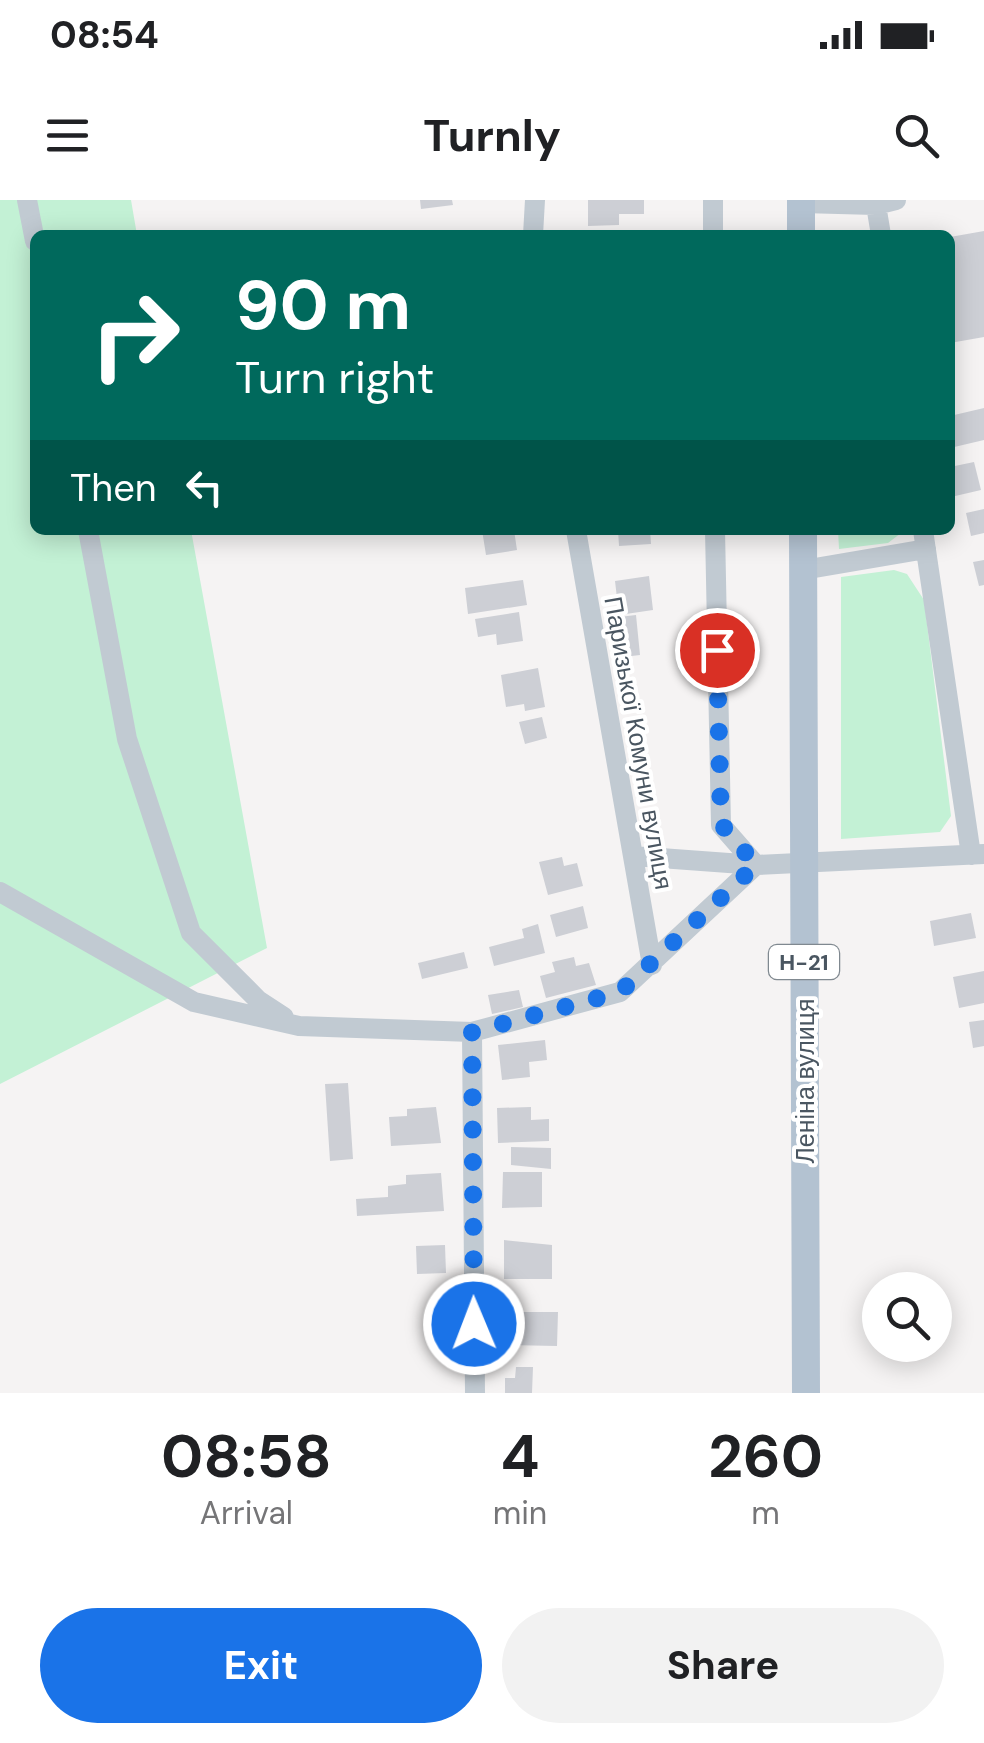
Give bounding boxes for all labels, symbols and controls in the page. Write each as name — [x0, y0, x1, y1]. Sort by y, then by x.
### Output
text: 08:54 — [50, 10, 159, 60]
text: Turnly — [423, 106, 561, 165]
icon: menu — [40, 108, 95, 163]
icon: search — [889, 108, 944, 163]
text: 90 m — [235, 260, 411, 351]
icon: right — [70, 270, 200, 400]
text: Turn right — [235, 348, 434, 407]
icon: left — [177, 460, 232, 515]
text: Then — [70, 463, 157, 513]
street label: Паризької Комуни вулиця — [596, 594, 681, 892]
pin — [675, 608, 760, 693]
icon: arrive — [690, 623, 745, 678]
road number: Н-21 — [769, 945, 839, 979]
street label: Леніна вулиця — [789, 998, 822, 1164]
position arrow — [422, 1272, 526, 1376]
map controls — [862, 1272, 952, 1362]
button: search — [862, 1272, 952, 1362]
text: 08:58 — [161, 1417, 332, 1496]
text: 4 — [500, 1417, 539, 1496]
text: 260 — [708, 1417, 823, 1496]
text: Arrival — [200, 1492, 293, 1534]
text: min — [493, 1492, 547, 1534]
text: m — [751, 1492, 780, 1534]
button: Exit — [40, 1608, 482, 1723]
button: Share — [502, 1608, 944, 1723]

